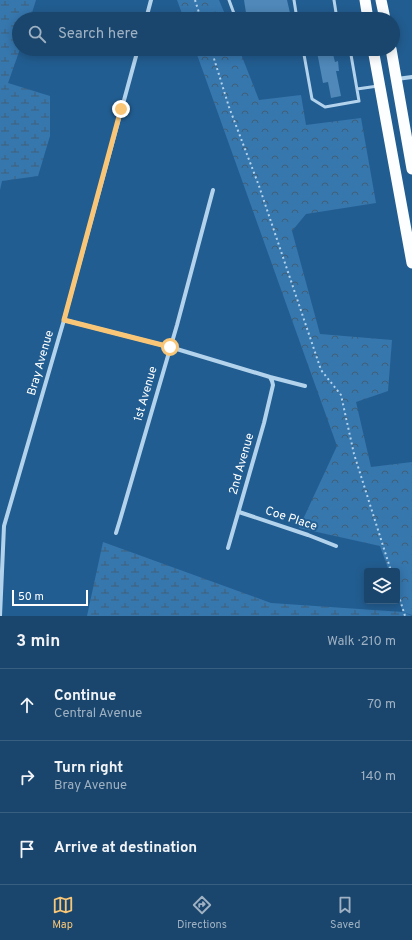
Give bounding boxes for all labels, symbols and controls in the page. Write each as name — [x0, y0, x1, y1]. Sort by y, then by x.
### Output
search box — [12, 12, 400, 56]
icon: search — [26, 23, 48, 45]
text: Search here — [58, 25, 138, 44]
route end — [112, 100, 130, 118]
street label: Bray Avenue — [24, 328, 58, 398]
route start — [161, 338, 179, 356]
street label: 1st Avenue — [130, 365, 162, 423]
street label: 2nd Avenue — [226, 431, 258, 497]
street label: Coe Place — [263, 503, 319, 535]
map controls — [364, 568, 400, 604]
button: layers — [364, 568, 400, 604]
scale bar — [12, 588, 88, 607]
text: 50 m — [18, 590, 44, 604]
text: 3 min — [16, 631, 60, 653]
text: Walk · 210 m — [327, 634, 396, 650]
text: Continue — [54, 687, 116, 706]
icon: ahead — [16, 694, 38, 716]
text: 70 m — [367, 697, 396, 713]
text: Central Avenue — [54, 706, 142, 722]
text: Turn right — [54, 759, 123, 778]
icon: right — [16, 766, 38, 788]
text: 140 m — [361, 769, 396, 785]
text: Bray Avenue — [54, 778, 127, 794]
icon: arrive — [16, 838, 38, 860]
text: Arrive at destination — [54, 839, 197, 858]
tab: Map — [52, 894, 74, 932]
tab: Directions — [177, 894, 227, 932]
tab: Saved — [330, 894, 360, 932]

